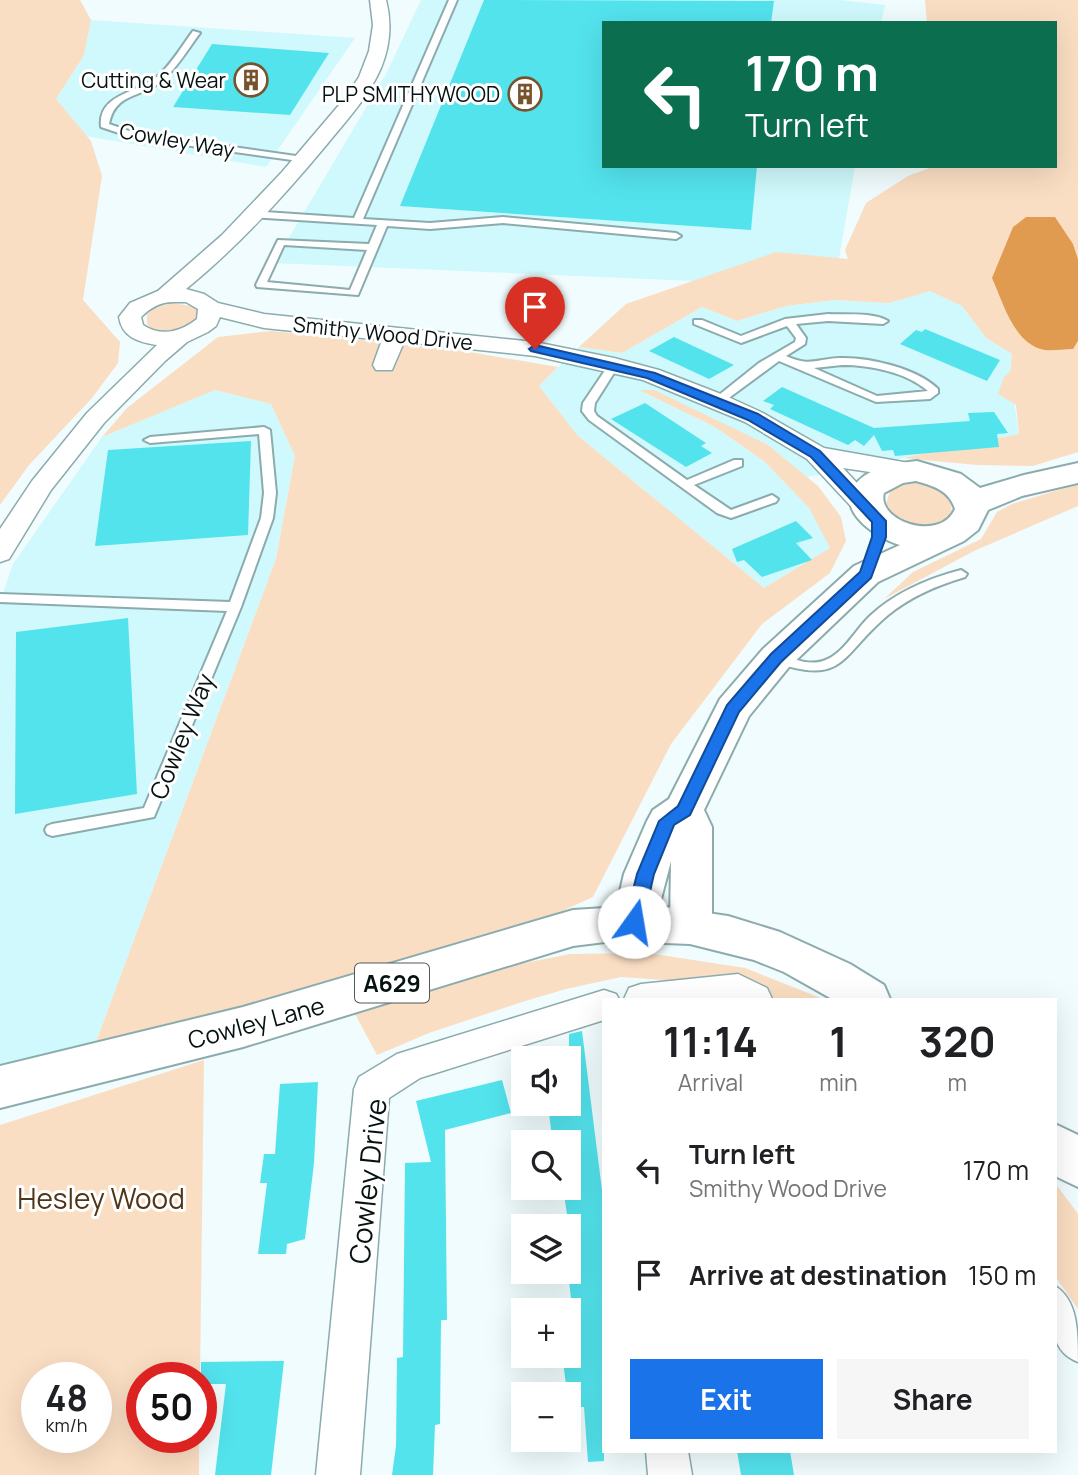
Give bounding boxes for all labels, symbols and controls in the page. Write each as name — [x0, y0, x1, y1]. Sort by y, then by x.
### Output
text: 170 m — [745, 39, 879, 106]
icon: left — [630, 49, 721, 140]
building icon: Cutting & Wear — [232, 61, 270, 99]
place label: Cutting & Wear — [81, 66, 226, 94]
building icon: PLP SMITHYWOOD — [506, 75, 544, 113]
place label: PLP SMITHYWOOD — [322, 80, 500, 108]
text: Turn left — [745, 103, 869, 147]
street label: Cowley Way — [117, 116, 237, 164]
pin — [505, 277, 565, 349]
icon: arrive — [516, 288, 554, 326]
street label: Smithy Wood Drive — [292, 310, 474, 356]
street label: Cowley Way — [141, 668, 221, 804]
position arrow — [597, 885, 671, 959]
road number: A629 — [355, 964, 429, 1002]
street label: Cowley Lane — [184, 988, 328, 1056]
text: 11:14 — [663, 1012, 758, 1070]
text: 1 — [829, 1012, 848, 1070]
text: 320 — [919, 1012, 996, 1070]
map controls — [511, 1046, 581, 1452]
button: sound — [511, 1046, 581, 1116]
text: Arrival — [678, 1066, 743, 1098]
text: min — [819, 1066, 858, 1098]
text: m — [948, 1066, 967, 1098]
street label: Cowley Drive — [339, 1096, 395, 1266]
button: search — [511, 1130, 581, 1200]
text: Turn left — [689, 1136, 796, 1172]
icon: left — [630, 1151, 668, 1189]
text: 170 m — [963, 1152, 1029, 1188]
text: Smithy Wood Drive — [689, 1172, 887, 1204]
park label: Hesley Wood — [17, 1179, 185, 1217]
button: layers — [511, 1214, 581, 1284]
icon: arrive — [630, 1256, 668, 1294]
text: Arrive at destination — [689, 1257, 947, 1293]
text: 150 m — [968, 1257, 1036, 1293]
button: + — [511, 1298, 581, 1368]
button: Exit — [630, 1359, 823, 1439]
button: Share — [837, 1359, 1029, 1439]
speed limit sign: 50 — [126, 1362, 217, 1453]
text: 48 — [45, 1374, 88, 1422]
button: − — [511, 1382, 581, 1452]
text: km/h — [46, 1413, 87, 1437]

